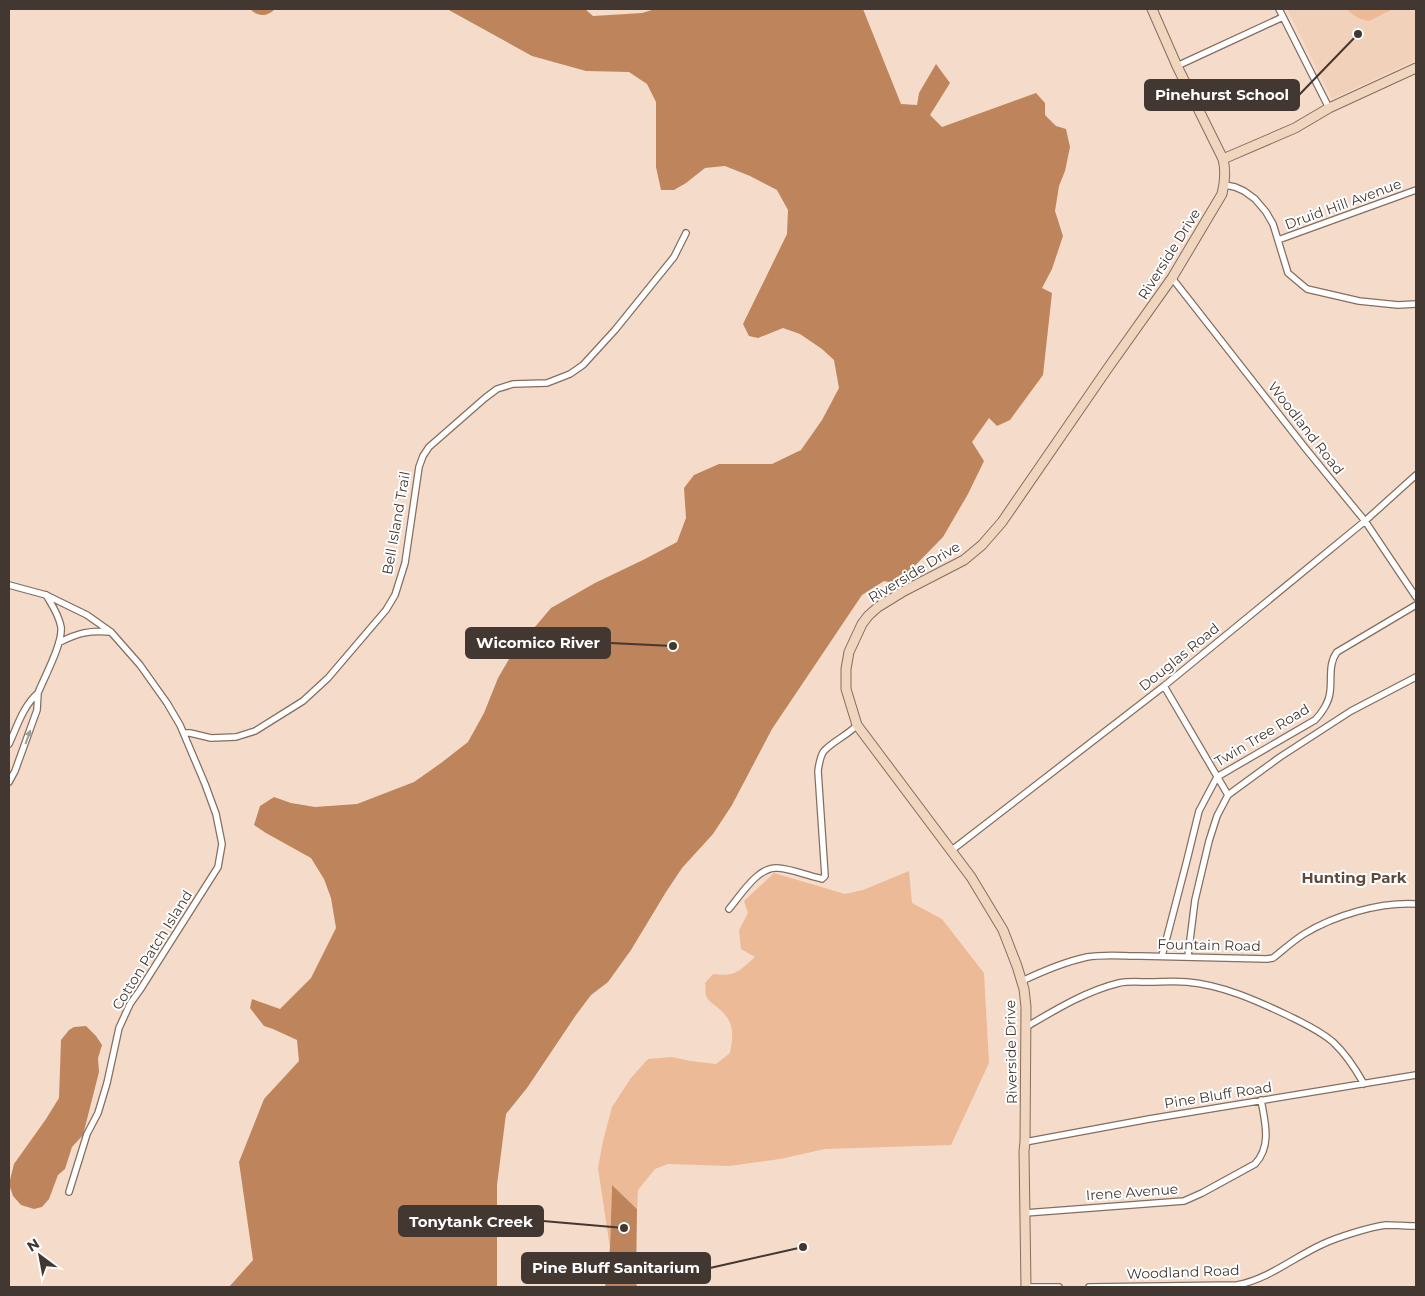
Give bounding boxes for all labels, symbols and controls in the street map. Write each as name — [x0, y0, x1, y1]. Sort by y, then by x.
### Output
callout: Pinehurst School — [1145, 80, 1299, 110]
text: Pinehurst School — [1155, 85, 1289, 104]
street label: Druid Hill Avenue — [1282, 175, 1404, 233]
street label: Riverside Drive — [1134, 205, 1204, 303]
street label: Woodland Road — [1264, 378, 1348, 478]
street label: Bell Island Trail — [378, 470, 414, 576]
street label: Riverside Drive — [865, 537, 963, 607]
street label: Douglas Road — [1135, 619, 1223, 695]
callout: Wicomico River — [466, 628, 610, 658]
text: Wicomico River — [476, 633, 600, 652]
street label: Twin Tree Road — [1211, 700, 1313, 770]
one-way arrow — [24, 729, 32, 744]
district label: Hunting Park — [1301, 868, 1407, 887]
street label: Cotton Patch Island — [108, 887, 196, 1013]
street label: Fountain Road — [1157, 935, 1261, 955]
street label: Riverside Drive — [1001, 1000, 1021, 1104]
street label: Pine Bluff Road — [1163, 1078, 1273, 1112]
street label: Irene Avenue — [1085, 1180, 1179, 1204]
callout: Tonytank Creek — [399, 1206, 543, 1236]
text: Tonytank Creek — [409, 1212, 533, 1231]
north arrow — [15, 1231, 65, 1281]
text: N — [24, 1234, 43, 1256]
callout: Pine Bluff Sanitarium — [522, 1253, 710, 1283]
text: Pine Bluff Sanitarium — [532, 1258, 700, 1277]
street label: Woodland Road — [1126, 1261, 1240, 1283]

